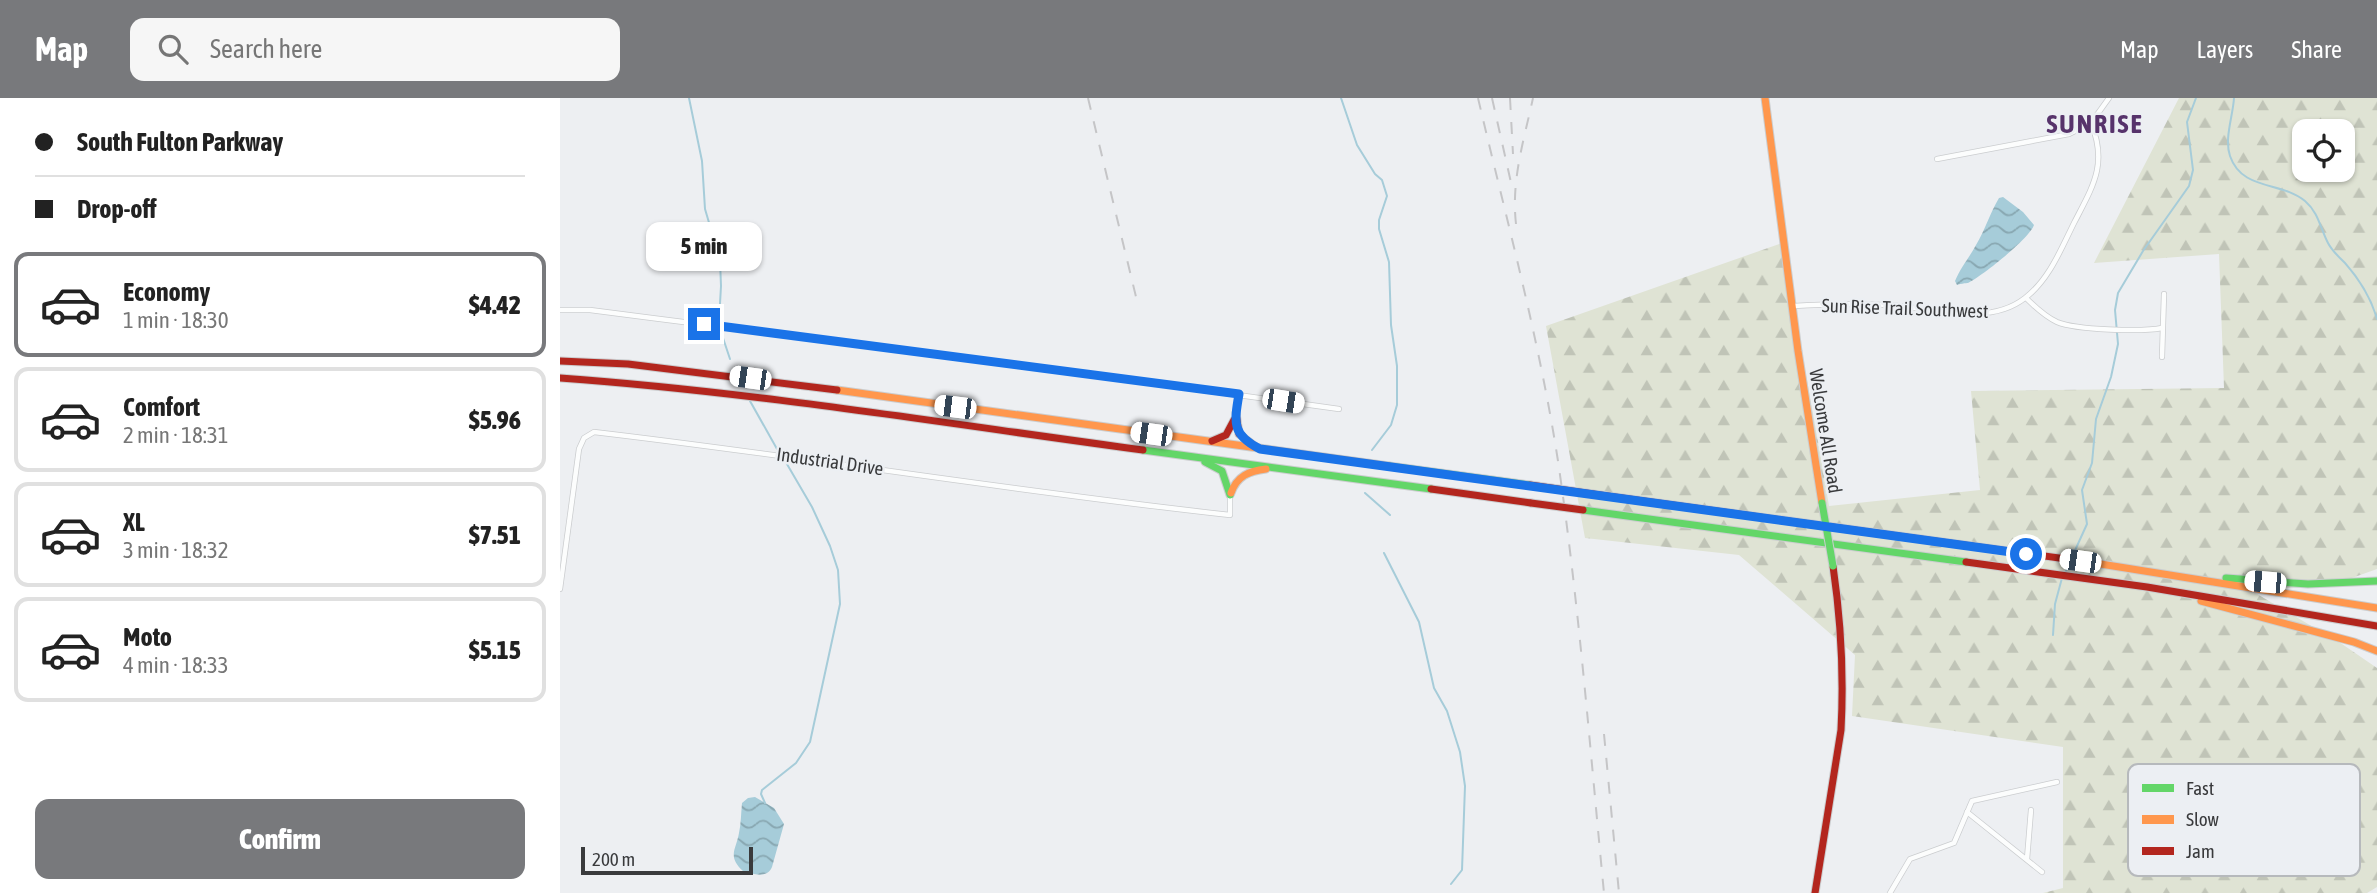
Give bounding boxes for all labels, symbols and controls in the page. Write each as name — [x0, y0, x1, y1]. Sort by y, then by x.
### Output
search box — [130, 18, 620, 81]
text: Map — [35, 30, 88, 68]
icon: search — [154, 30, 192, 68]
text: Search here — [210, 34, 322, 64]
text: Map — [2120, 36, 2159, 63]
text: Layers — [2197, 36, 2253, 63]
text: Share — [2291, 36, 2342, 63]
district label: SUNRISE — [2046, 109, 2144, 139]
map controls — [2292, 119, 2355, 182]
button: locate — [2292, 119, 2355, 182]
text: South Fulton Parkway — [77, 127, 283, 157]
text: Drop-off — [77, 194, 157, 224]
callout: 5 min — [646, 222, 762, 272]
text: 5 min — [681, 233, 727, 259]
icon: car — [39, 273, 102, 336]
text: Economy — [123, 277, 210, 307]
text: $4.42 — [469, 290, 521, 320]
street label: Sun Rise Trail Southwest — [1821, 294, 1989, 322]
text: 1 min · 18:30 — [123, 307, 229, 333]
route end — [688, 308, 720, 340]
car — [728, 365, 773, 391]
street label: Welcome All Road — [1805, 367, 1847, 495]
car — [1261, 387, 1306, 415]
icon: car — [39, 388, 102, 451]
text: Comfort — [123, 392, 200, 422]
car — [933, 394, 978, 420]
text: $5.96 — [469, 405, 521, 435]
car — [1129, 421, 1174, 447]
text: 2 min · 18:31 — [123, 422, 229, 448]
street label: Industrial Drive — [775, 443, 885, 479]
icon: car — [39, 503, 102, 566]
text: XL — [123, 507, 145, 537]
text: $7.51 — [469, 520, 521, 550]
text: 3 min · 18:32 — [123, 537, 229, 563]
route start — [2010, 538, 2042, 570]
car — [2058, 548, 2103, 574]
car — [2244, 570, 2287, 594]
icon: car — [39, 618, 102, 681]
text: Moto — [123, 622, 172, 652]
text: $5.15 — [469, 635, 521, 665]
text: 4 min · 18:33 — [123, 652, 229, 678]
legend — [2128, 764, 2360, 876]
text: Fast — [2186, 777, 2214, 799]
button: Confirm — [35, 799, 525, 879]
text: Slow — [2186, 808, 2220, 830]
text: Jam — [2186, 840, 2215, 862]
scale bar — [581, 844, 752, 876]
text: 200 m — [592, 848, 635, 870]

